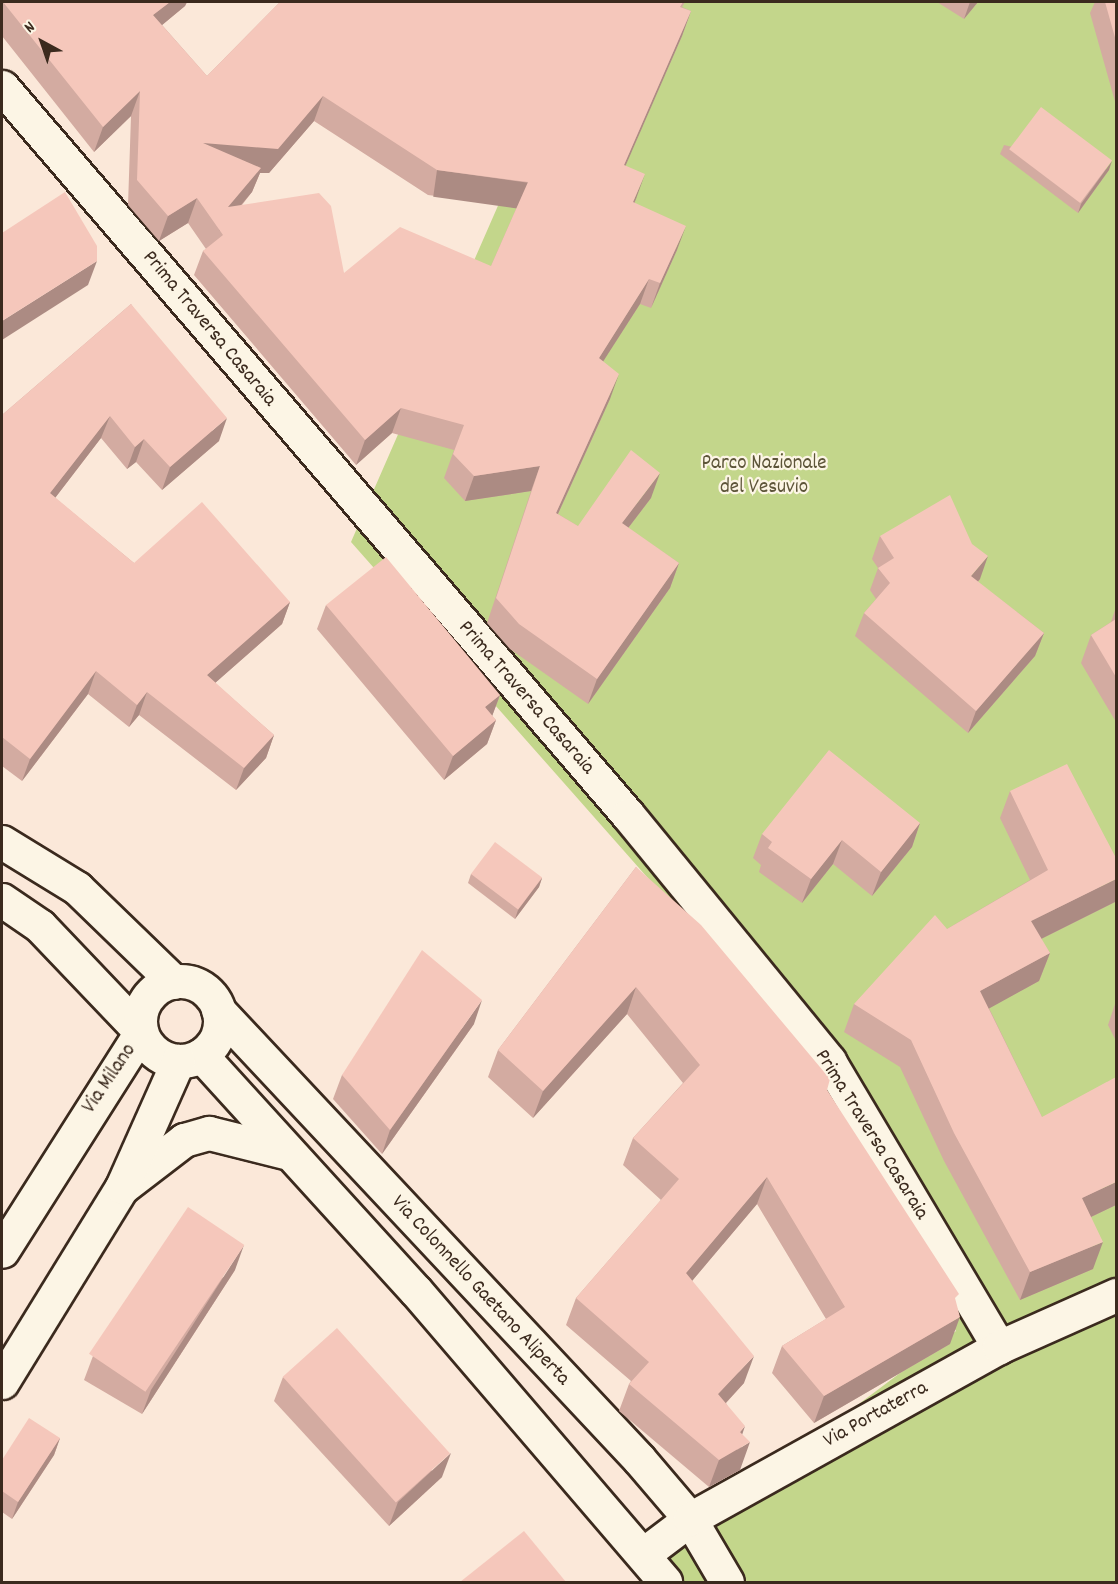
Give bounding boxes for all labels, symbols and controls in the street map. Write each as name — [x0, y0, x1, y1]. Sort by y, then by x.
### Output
north arrow — [12, 12, 72, 72]
text: N — [20, 16, 41, 39]
street label: Prima Traversa Casaraia — [136, 246, 282, 412]
park label: Parco Nazionale del Vesuvio — [702, 451, 826, 501]
street label: Prima Traversa Casaraia — [452, 616, 600, 780]
street label: Via Milano — [78, 1039, 142, 1119]
street label: Prima Traversa Casaraia — [808, 1045, 934, 1225]
street label: Via Colonnello Gaetano Aliperta — [385, 1191, 575, 1391]
street label: Via Portaterra — [819, 1376, 933, 1454]

